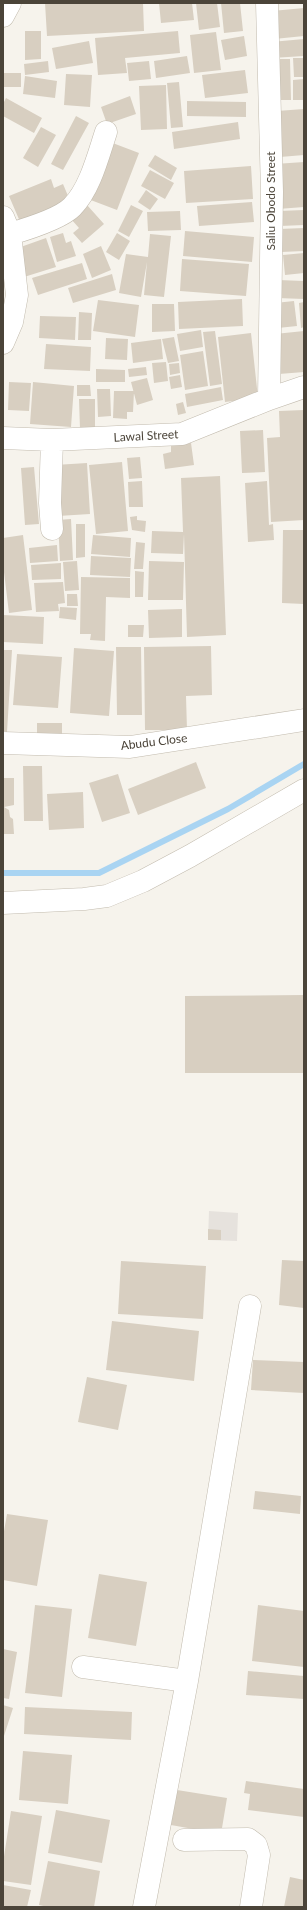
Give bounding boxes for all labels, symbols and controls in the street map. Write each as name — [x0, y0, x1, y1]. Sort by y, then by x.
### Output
street label: Saliu Obodo Street — [263, 151, 278, 251]
street label: Lawal Street — [113, 426, 179, 445]
street label: Abudu Close — [120, 730, 188, 753]

